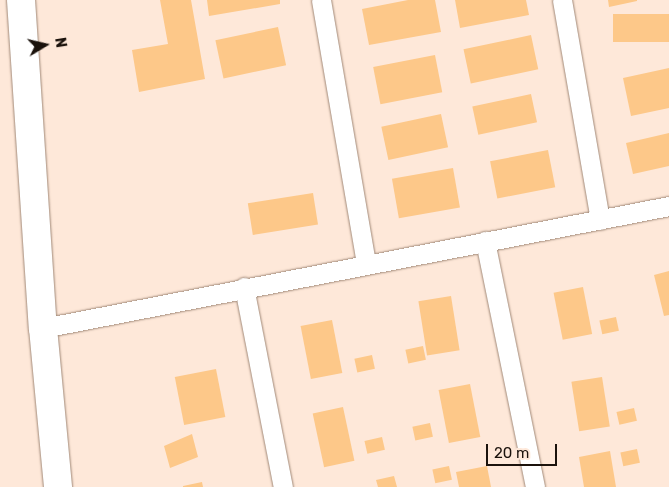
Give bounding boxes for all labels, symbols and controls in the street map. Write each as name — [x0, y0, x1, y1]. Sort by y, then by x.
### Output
north arrow — [20, 20, 70, 70]
text: N — [51, 36, 69, 49]
scale bar — [489, 434, 560, 466]
text: 20 m — [494, 444, 529, 462]

